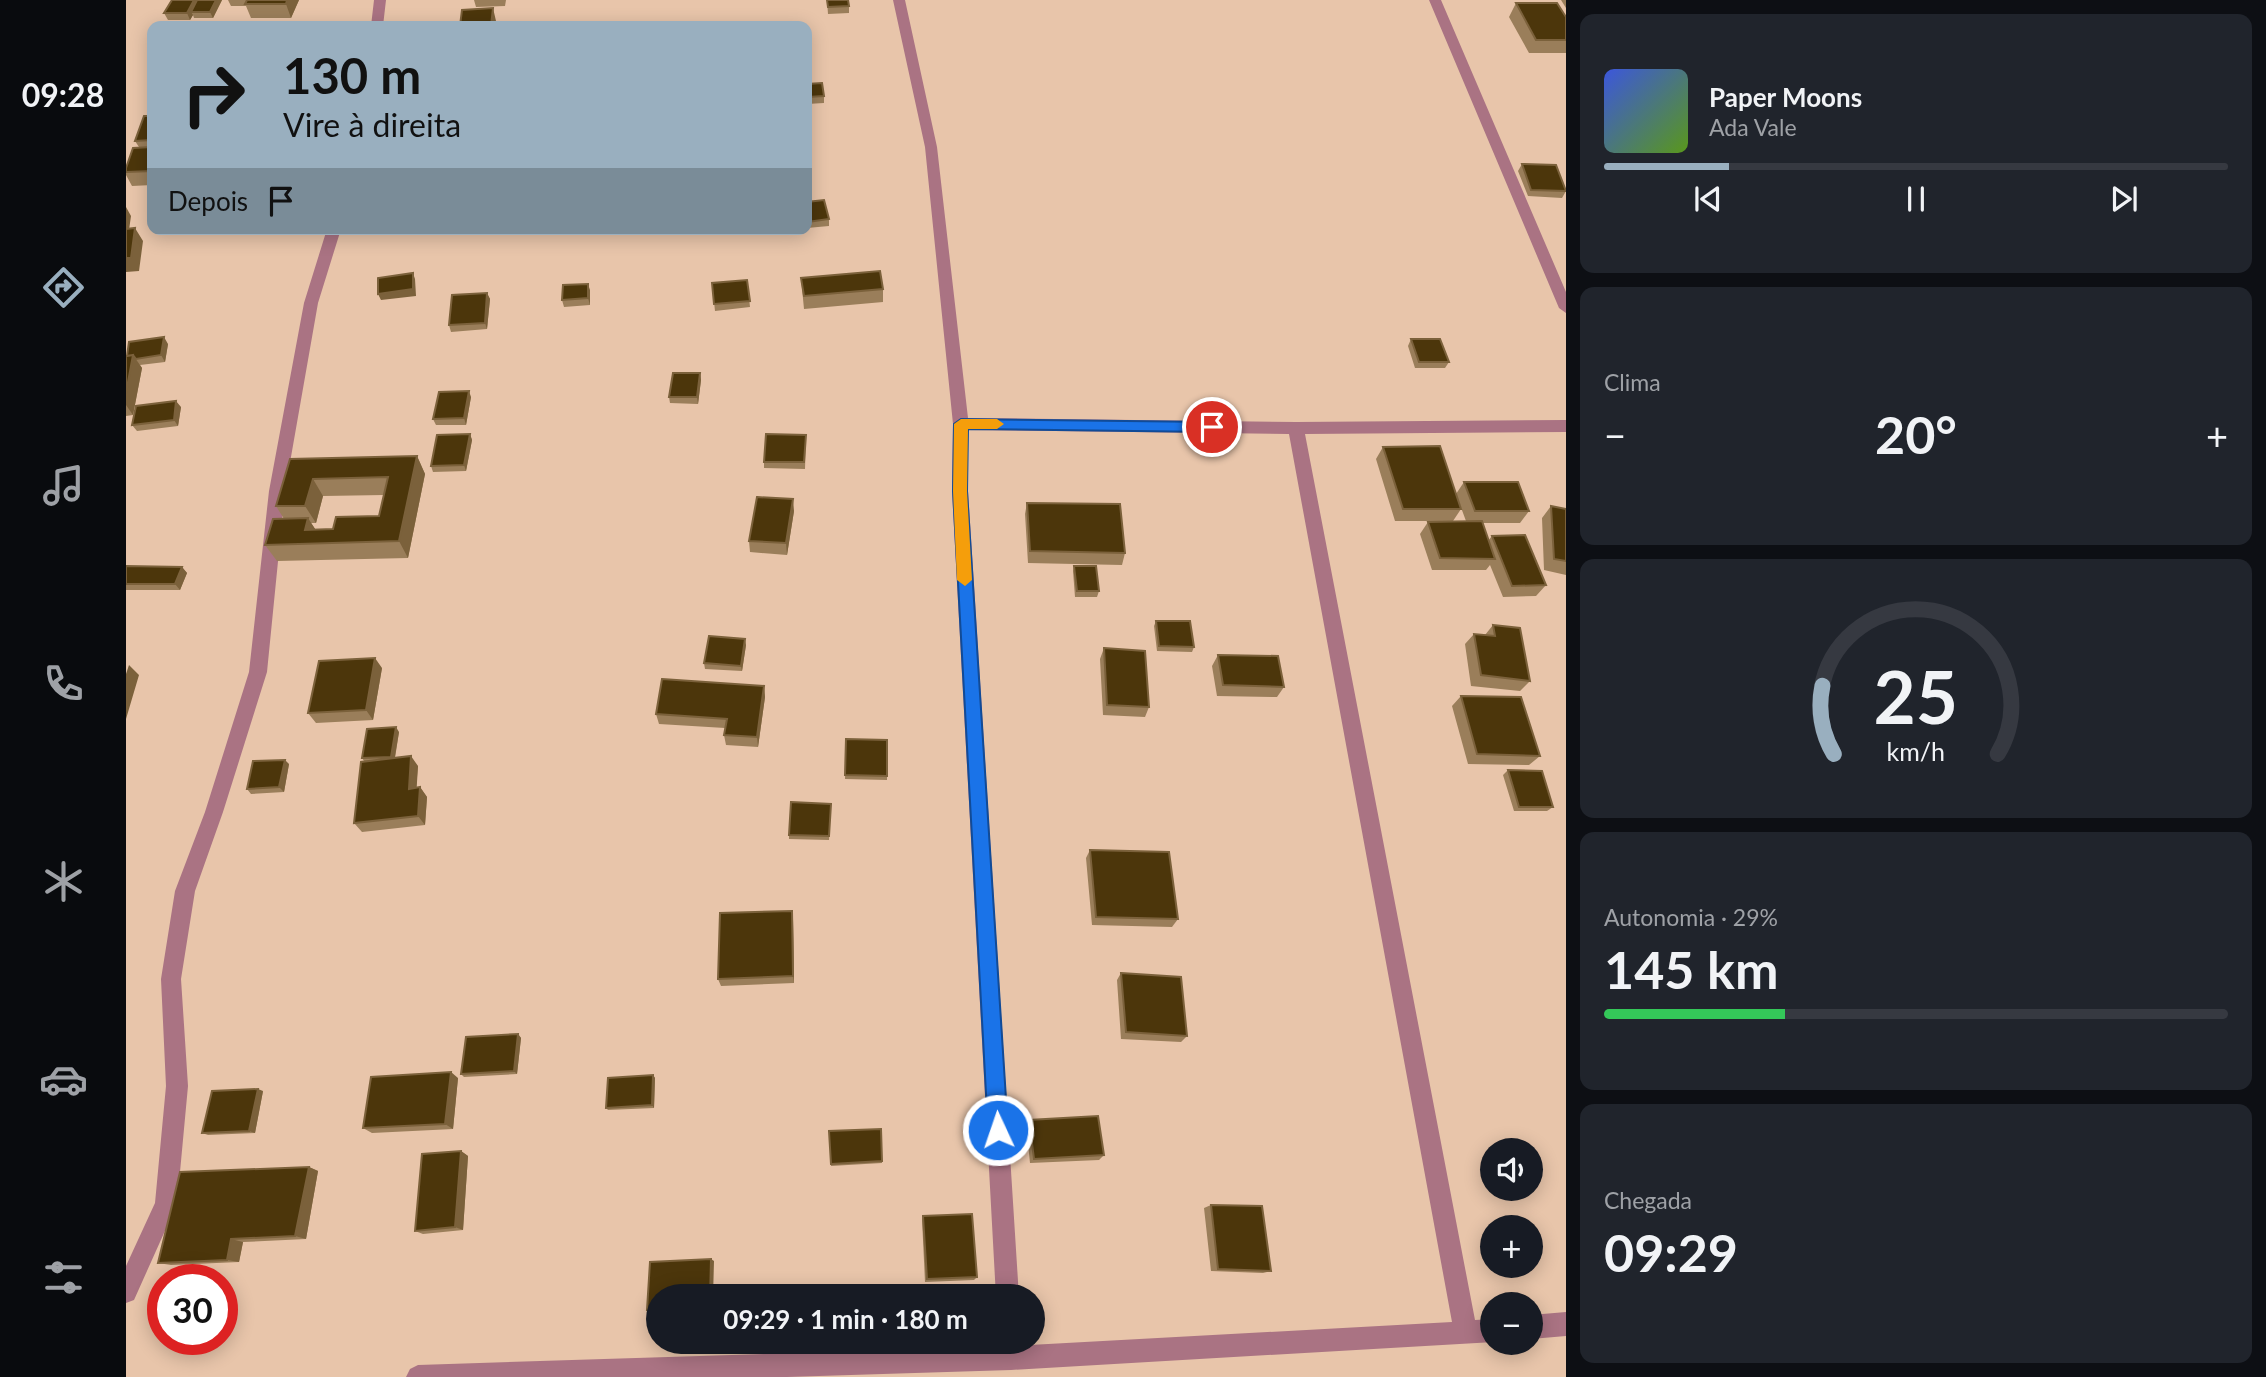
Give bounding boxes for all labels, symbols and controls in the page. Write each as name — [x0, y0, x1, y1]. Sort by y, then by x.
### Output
text: 130 m — [283, 46, 421, 104]
icon: right — [168, 49, 259, 140]
text: 09:28 — [22, 75, 104, 114]
text: Paper Moons — [1709, 81, 1862, 113]
text: Vire à direita — [283, 105, 461, 144]
text: Ada Vale — [1709, 113, 1797, 141]
icon: previous — [1689, 180, 1727, 218]
icon: pause — [1897, 180, 1935, 218]
icon: next — [2105, 180, 2143, 218]
icon: arrive — [262, 182, 300, 220]
text: Depois — [168, 185, 248, 217]
icon: directions — [39, 263, 88, 312]
text: Clima — [1604, 368, 1661, 396]
pin — [1182, 397, 1242, 457]
text: 20° — [1875, 403, 1957, 465]
icon: arrive — [1193, 408, 1231, 446]
text: − — [1604, 412, 1626, 458]
text: + — [2206, 412, 2228, 458]
icon: music — [39, 461, 88, 510]
text: 25 — [1874, 653, 1958, 741]
icon: phone — [39, 659, 88, 708]
text: km/h — [1887, 736, 1945, 766]
icon: climate — [39, 857, 88, 906]
text: Autonomia · 29% — [1604, 903, 1778, 931]
text: 145 km — [1604, 938, 1778, 1000]
icon: car — [39, 1055, 88, 1104]
position arrow — [961, 1093, 1035, 1167]
map controls — [1480, 1138, 1543, 1355]
button: sound — [1480, 1138, 1543, 1201]
text: Chegada — [1604, 1186, 1692, 1214]
button: + — [1480, 1215, 1543, 1278]
text: 09:29 — [1604, 1221, 1738, 1283]
icon: filters — [39, 1253, 88, 1302]
speed limit sign: 30 — [147, 1264, 238, 1355]
button: − — [1480, 1292, 1543, 1355]
text: 09:29 · 1 min · 180 m — [723, 1303, 968, 1335]

